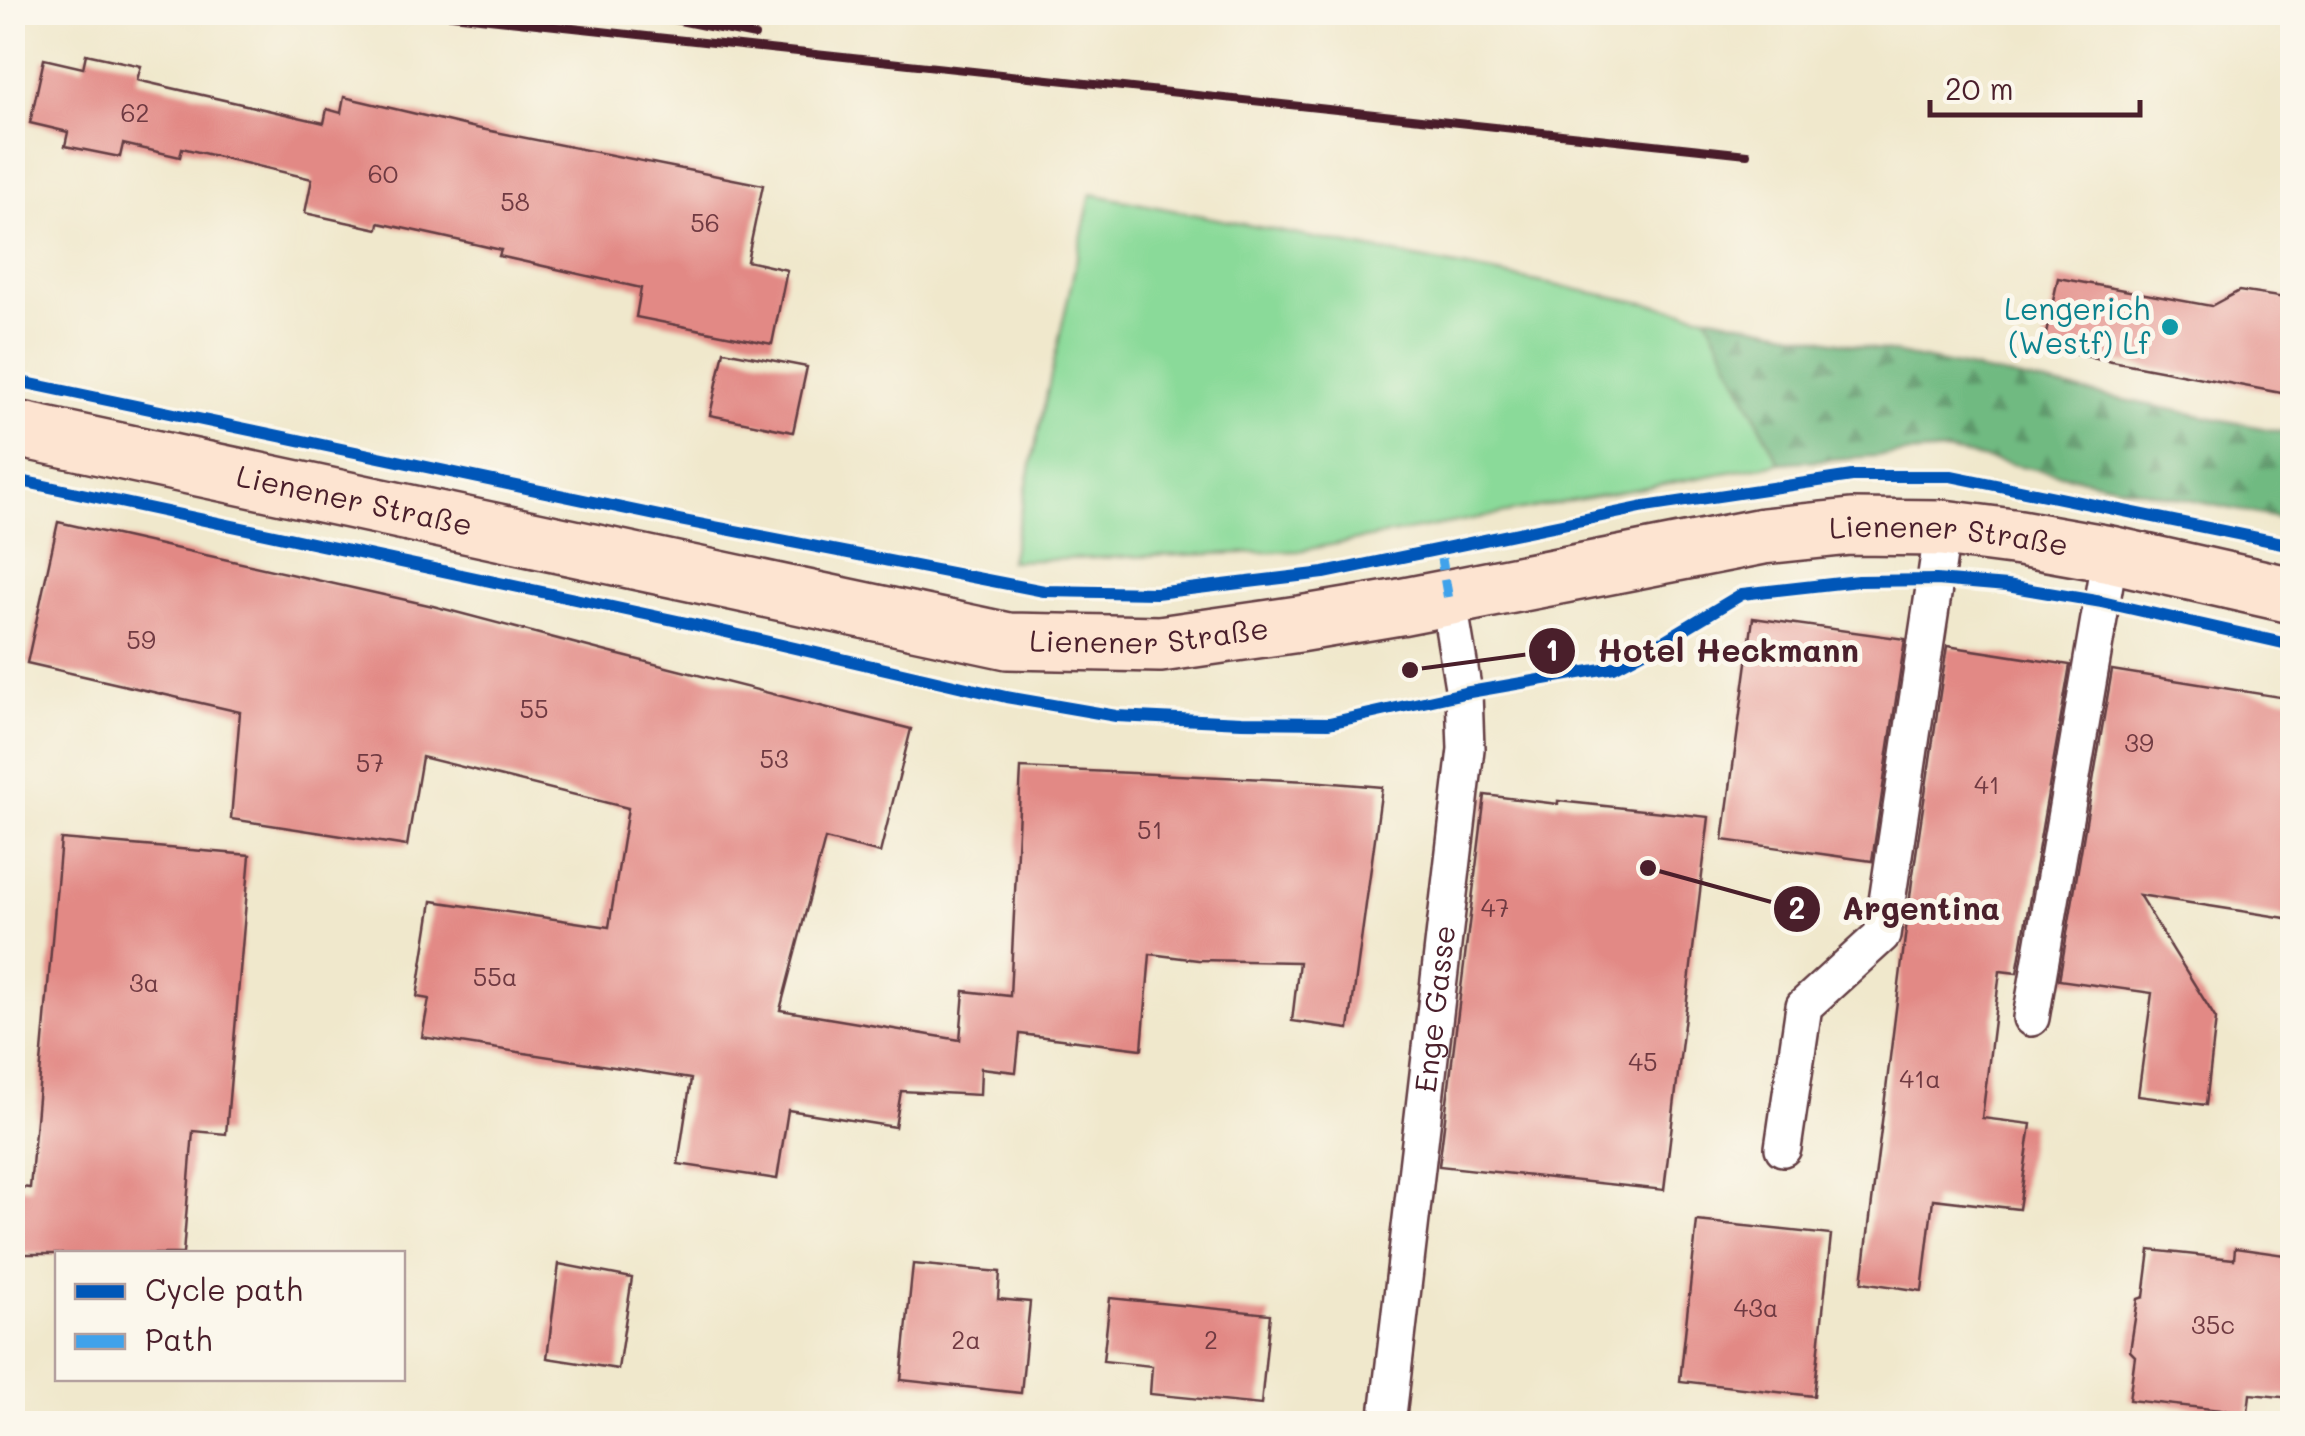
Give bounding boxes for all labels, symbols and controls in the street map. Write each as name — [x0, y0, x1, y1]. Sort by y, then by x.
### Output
scale bar — [1930, 55, 2140, 117]
text: 20 m — [1945, 68, 2014, 108]
house number: 62 — [120, 96, 150, 128]
house number: 60 — [368, 157, 398, 189]
house number: 58 — [500, 185, 530, 217]
house number: 56 — [690, 206, 720, 238]
place label: Lengerich (Westf) Lf — [2004, 288, 2151, 362]
marker: Lengerich (Westf) Lf — [2159, 316, 2181, 338]
street label: Lienener Straße — [233, 455, 476, 544]
street label: Lienener Straße — [1827, 505, 2072, 564]
street label: Lienener Straße — [1029, 607, 1271, 662]
callout: Hotel Heckmann — [1527, 620, 1879, 682]
house number: 59 — [126, 623, 156, 655]
text: Hotel Heckmann — [1597, 628, 1859, 670]
text: 1 — [1545, 629, 1559, 669]
house number: 55 — [519, 692, 549, 724]
house number: 39 — [2124, 726, 2154, 758]
house number: 53 — [759, 742, 789, 774]
house number: 57 — [356, 746, 384, 778]
house number: 41 — [1974, 768, 2000, 800]
house number: 51 — [1137, 813, 1163, 845]
callout: Argentina — [1772, 878, 2020, 940]
text: Argentina — [1842, 886, 2000, 928]
text: 2 — [1789, 887, 1805, 927]
house number: 47 — [1481, 891, 1509, 923]
street label: Enge Gasse — [1404, 923, 1463, 1094]
house number: 55a — [473, 960, 517, 992]
house number: 3a — [129, 966, 159, 998]
house number: 45 — [1628, 1045, 1658, 1077]
house number: 41a — [1899, 1062, 1941, 1094]
legend — [55, 1251, 405, 1381]
text: Cycle path — [145, 1269, 303, 1309]
house number: 43a — [1734, 1291, 1778, 1323]
house number: 35c — [2191, 1308, 2235, 1340]
text: Path — [145, 1319, 212, 1359]
house number: 2a — [951, 1323, 981, 1355]
house number: 2 — [1204, 1323, 1218, 1355]

